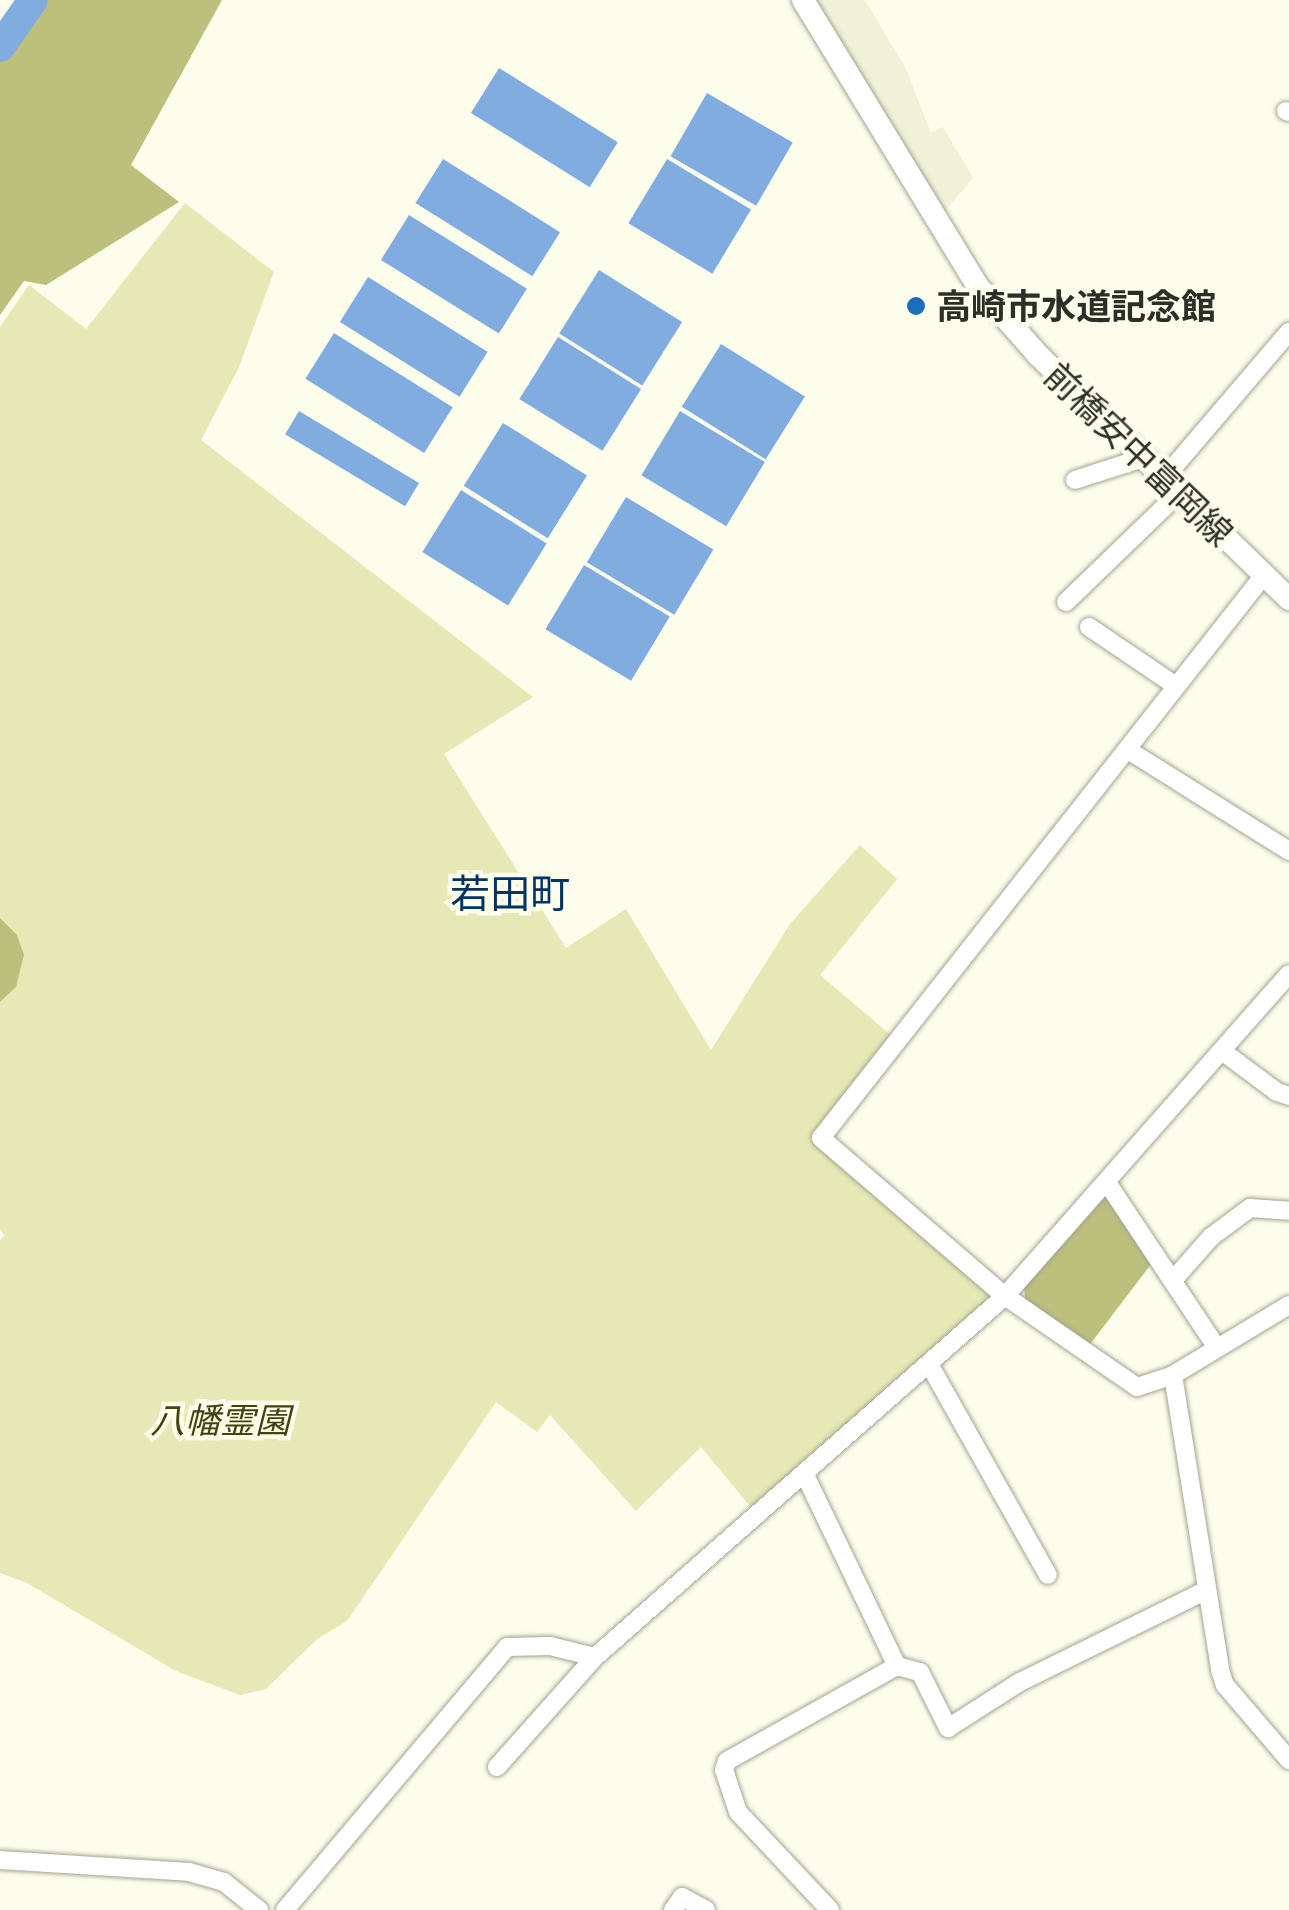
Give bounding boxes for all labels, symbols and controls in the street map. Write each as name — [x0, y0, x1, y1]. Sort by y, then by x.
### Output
place label: 高崎市水道記念館 — [936, 285, 1216, 327]
marker: 高崎市水道記念館 — [905, 295, 927, 317]
street label: 前橋安中富岡線 — [1036, 354, 1242, 554]
district label: 若田町 — [450, 869, 570, 917]
park label: 八幡霊園 — [150, 1399, 290, 1441]

